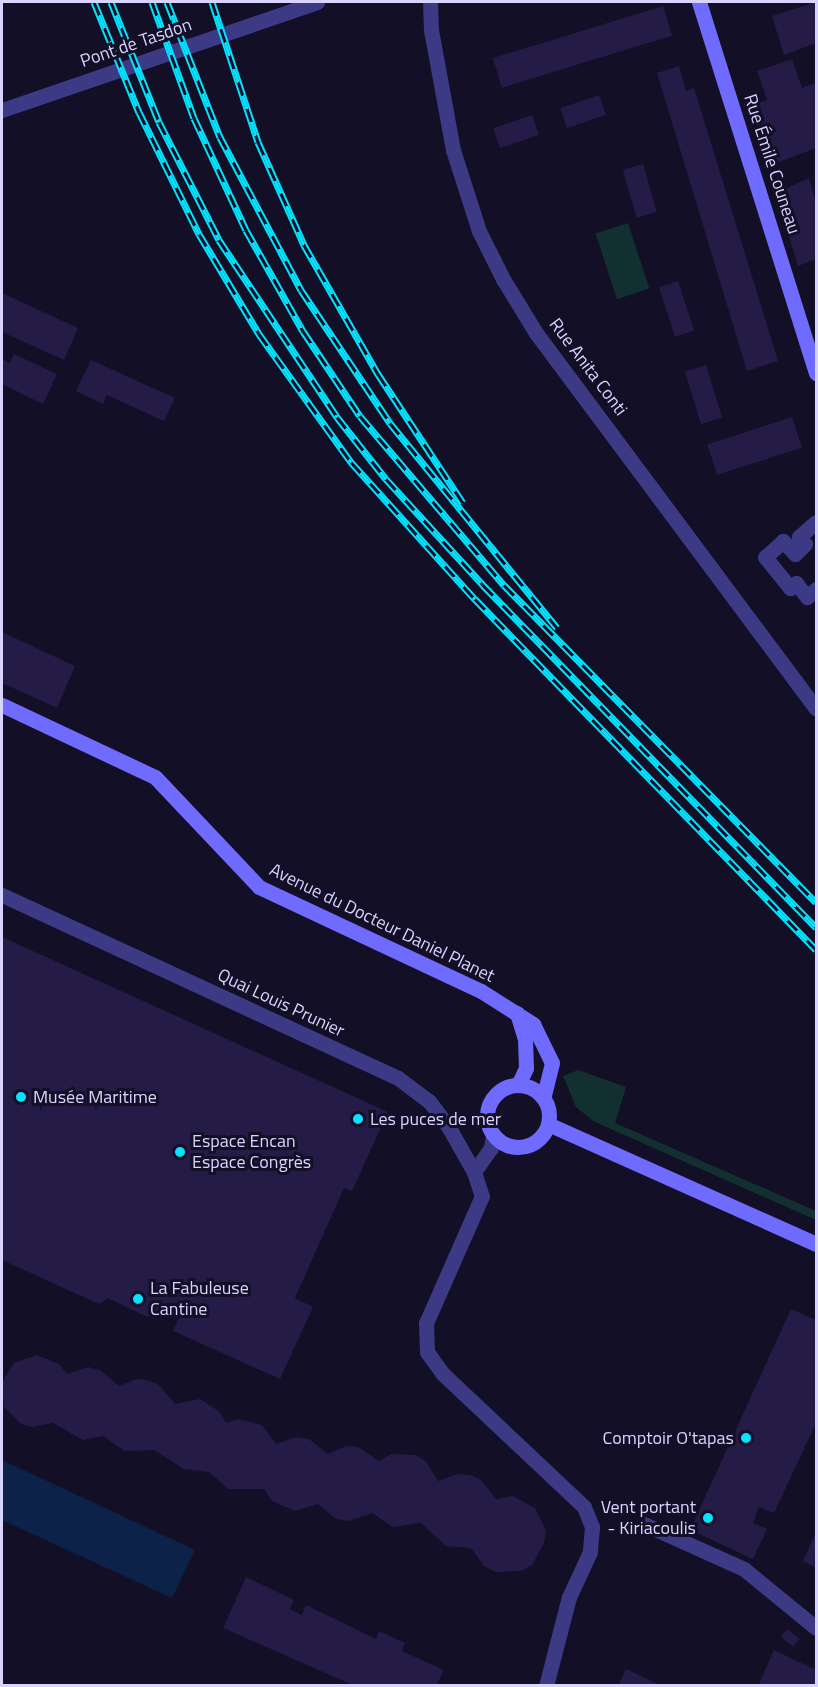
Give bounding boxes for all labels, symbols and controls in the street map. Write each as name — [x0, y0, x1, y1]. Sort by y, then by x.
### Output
street label: Pont de Tasdon — [77, 14, 195, 72]
street label: Rue Émile Couneau — [739, 91, 805, 237]
street label: Rue Anita Conti — [544, 314, 632, 420]
street label: Avenue du Docteur Daniel Planet — [266, 859, 498, 987]
street label: Quai Louis Prunier — [214, 964, 348, 1042]
place label: Musée Maritime — [33, 1086, 157, 1108]
marker: Musée Maritime — [14, 1090, 28, 1104]
place label: Les puces de mer — [370, 1108, 501, 1130]
marker: Les puces de mer — [351, 1112, 365, 1126]
place label: Espace Encan Espace Congrès — [192, 1131, 311, 1174]
marker: Espace Encan Espace Congrès — [173, 1145, 187, 1159]
place label: La Fabuleuse Cantine — [150, 1278, 249, 1320]
marker: La Fabuleuse Cantine — [131, 1292, 145, 1306]
place label: Comptoir O'tapas — [603, 1427, 734, 1449]
marker: Comptoir O'tapas — [739, 1431, 753, 1445]
place label: Vent portant - Kiriacoulis — [601, 1497, 696, 1540]
marker: Vent portant - Kiriacoulis — [701, 1511, 715, 1525]

